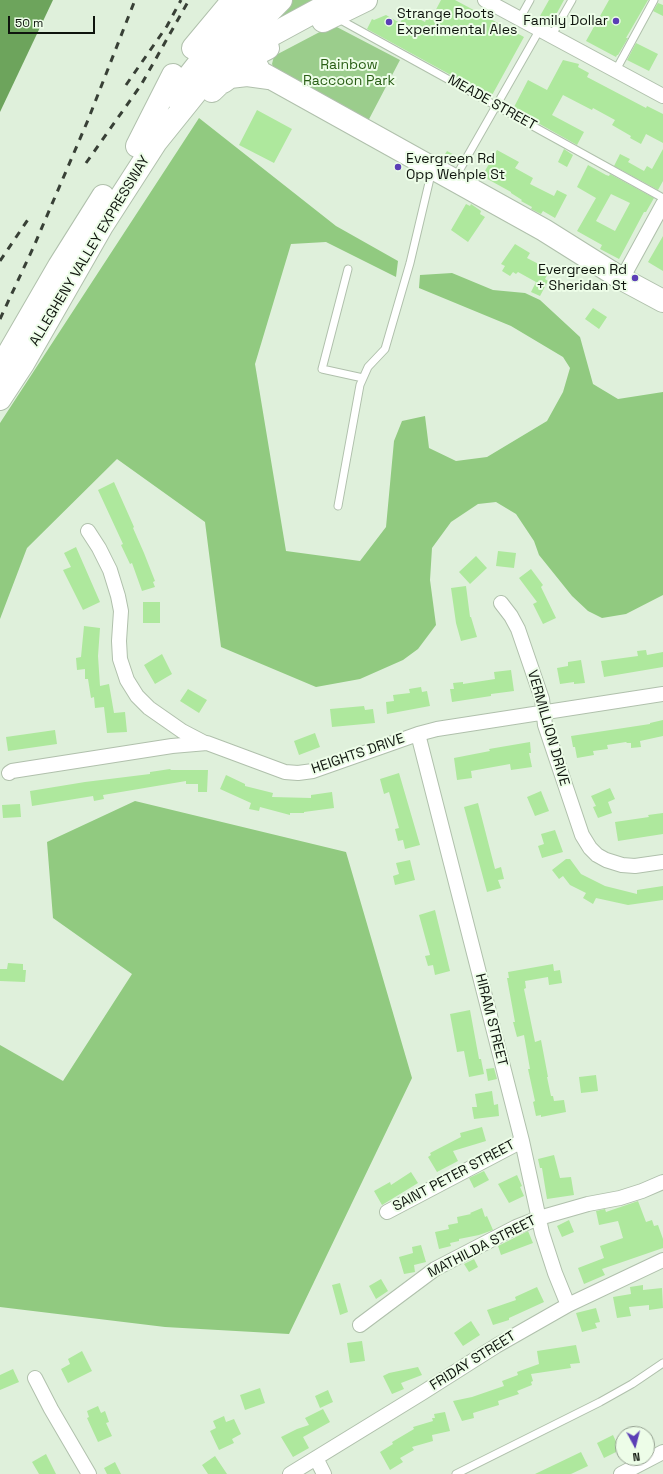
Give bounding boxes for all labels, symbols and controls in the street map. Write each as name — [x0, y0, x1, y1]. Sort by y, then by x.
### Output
place label: Strange Roots Experimental Ales — [397, 6, 517, 38]
scale bar — [10, 8, 97, 34]
place label: Family Dollar — [523, 13, 608, 29]
text: 50 m — [15, 15, 43, 31]
marker: Family Dollar — [611, 16, 621, 26]
marker: Strange Roots Experimental Ales — [384, 17, 394, 27]
park label: Rainbow Raccoon Park — [303, 57, 395, 90]
street label: MEADE STREET — [445, 72, 539, 134]
place label: Evergreen Rd Opp Wehple St — [406, 151, 505, 184]
street label: ALLEGHENY VALLEY EXPRESSWAY — [26, 153, 154, 349]
marker: Evergreen Rd Opp Wehple St — [393, 162, 403, 172]
place label: Evergreen Rd + Sheridan St — [536, 262, 627, 294]
marker: Evergreen Rd + Sheridan St — [630, 273, 640, 283]
street label: VERMILLION DRIVE — [523, 668, 573, 788]
street label: HEIGHTS DRIVE — [309, 730, 407, 778]
street label: HIRAM STREET — [471, 972, 511, 1068]
street label: SAINT PETER STREET — [390, 1137, 518, 1215]
street label: MATHILDA STREET — [425, 1212, 539, 1282]
street label: FRIDAY STREET — [427, 1328, 519, 1394]
north arrow — [615, 1426, 655, 1466]
text: N — [632, 1450, 641, 1464]

